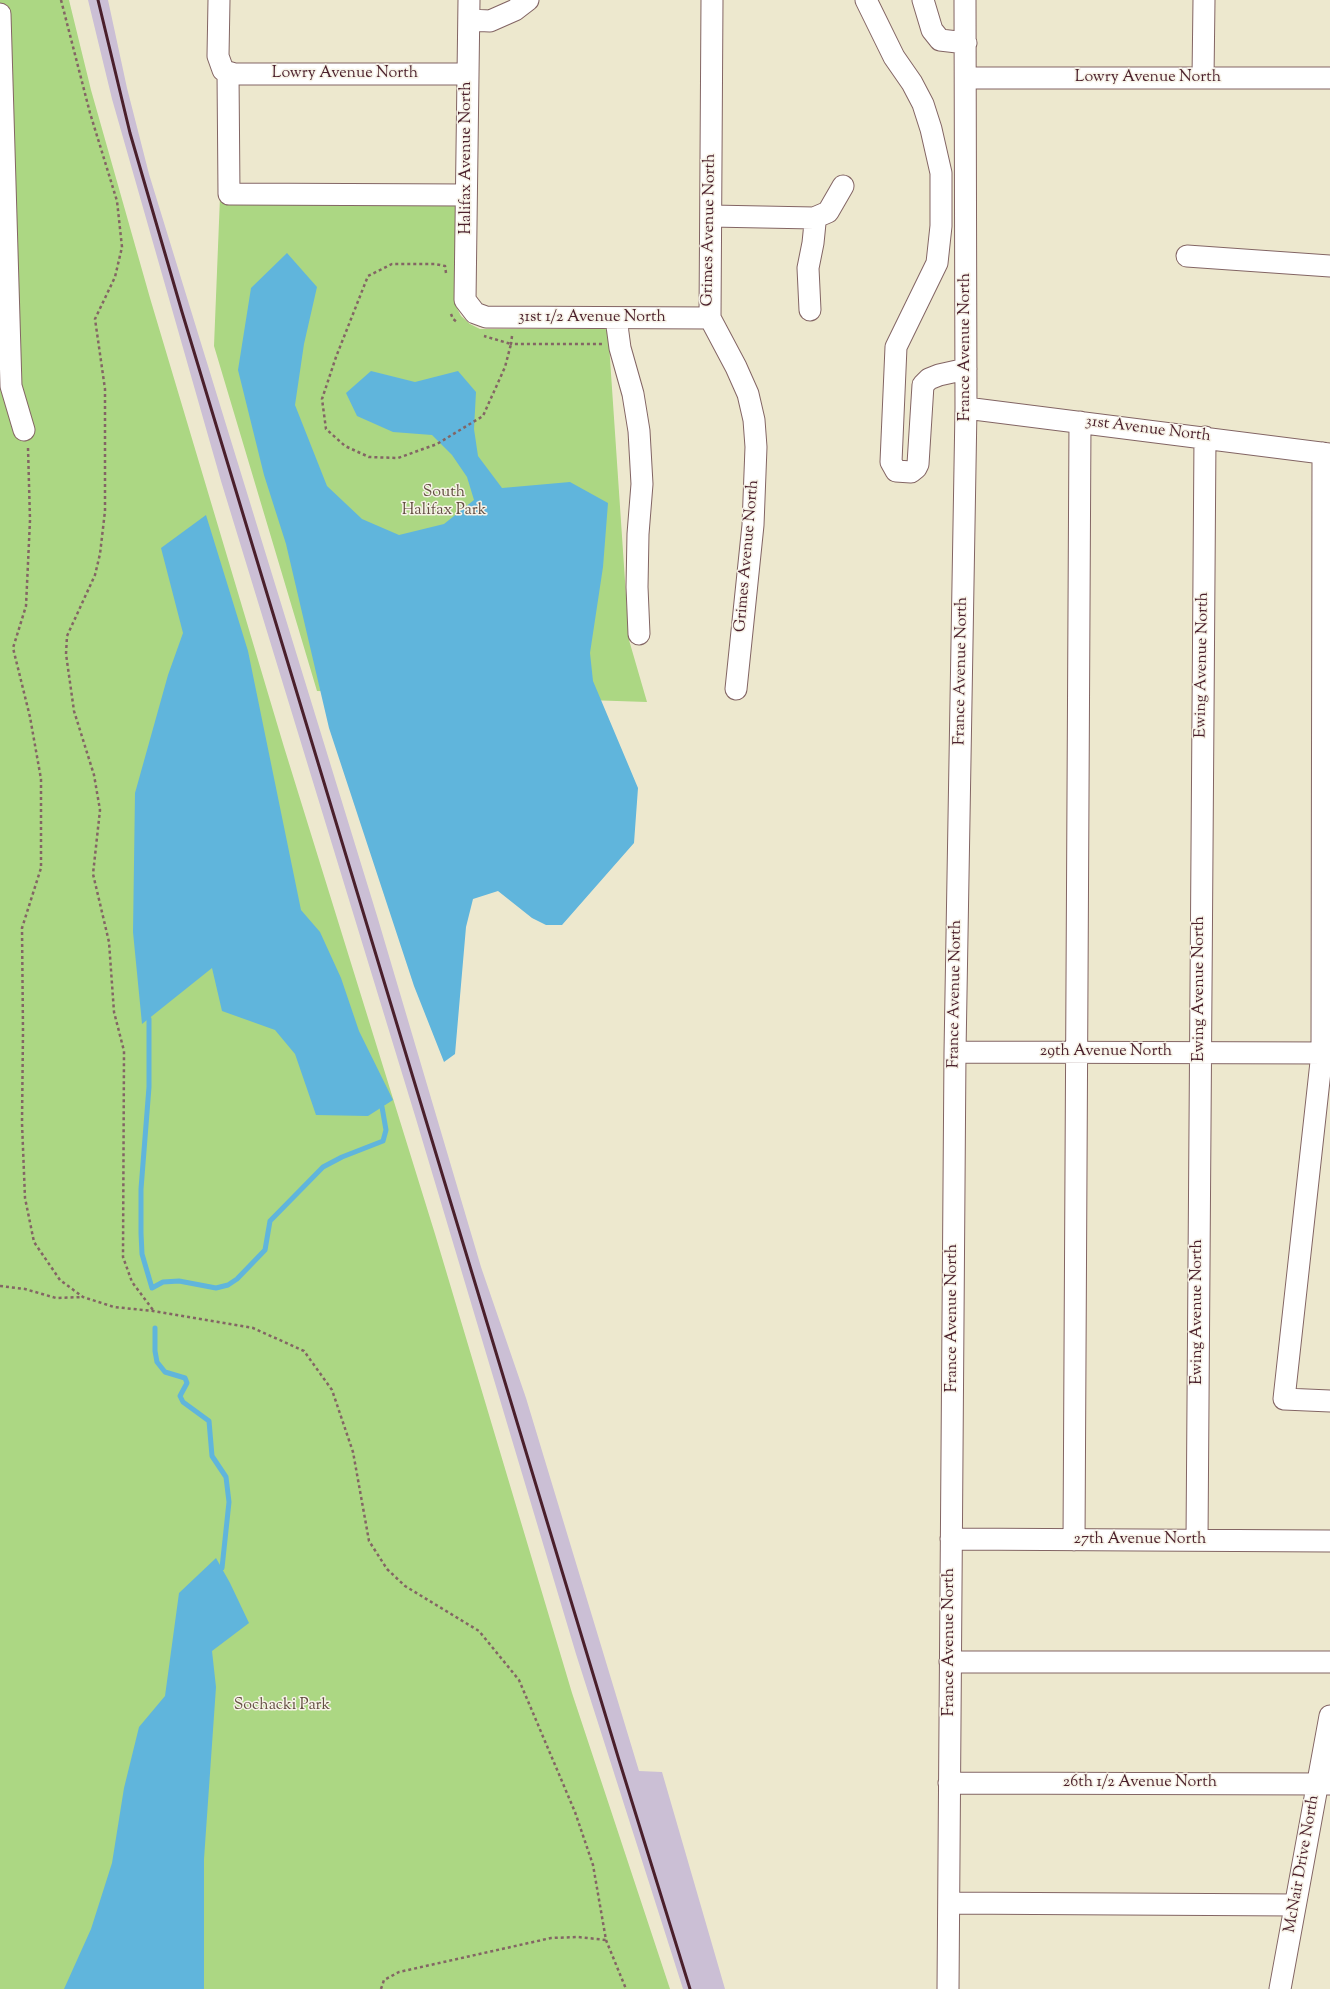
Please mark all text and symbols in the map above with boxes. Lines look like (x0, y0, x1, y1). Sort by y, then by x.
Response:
street label: Lowry Avenue North (272, 64, 418, 84)
street label: Lowry Avenue North (1075, 68, 1221, 88)
street label: Halifax Avenue North (457, 81, 477, 235)
street label: Grimes Avenue North (699, 153, 721, 307)
street label: France Avenue North (956, 273, 976, 421)
street label: 31st 1/2 Avenue North (518, 308, 666, 328)
street label: 31st Avenue North (1084, 413, 1212, 447)
street label: Grimes Avenue North (732, 479, 764, 633)
park label: South Halifax Park (402, 483, 486, 521)
street label: Ewing Avenue North (1192, 592, 1214, 738)
street label: France Avenue North (951, 597, 973, 745)
street label: Ewing Avenue North (1190, 916, 1210, 1062)
street label: France Avenue North (945, 920, 967, 1068)
street label: 29th Avenue North (1040, 1042, 1172, 1062)
street label: Ewing Avenue North (1188, 1239, 1208, 1385)
street label: France Avenue North (943, 1244, 963, 1392)
street label: 27th Avenue North (1074, 1530, 1206, 1550)
street label: France Avenue North (940, 1568, 960, 1716)
park label: Sochacki Park (234, 1696, 330, 1716)
street label: 26th 1/2 Avenue North (1063, 1773, 1217, 1793)
street label: McNair Drive North (1281, 1794, 1325, 1934)

